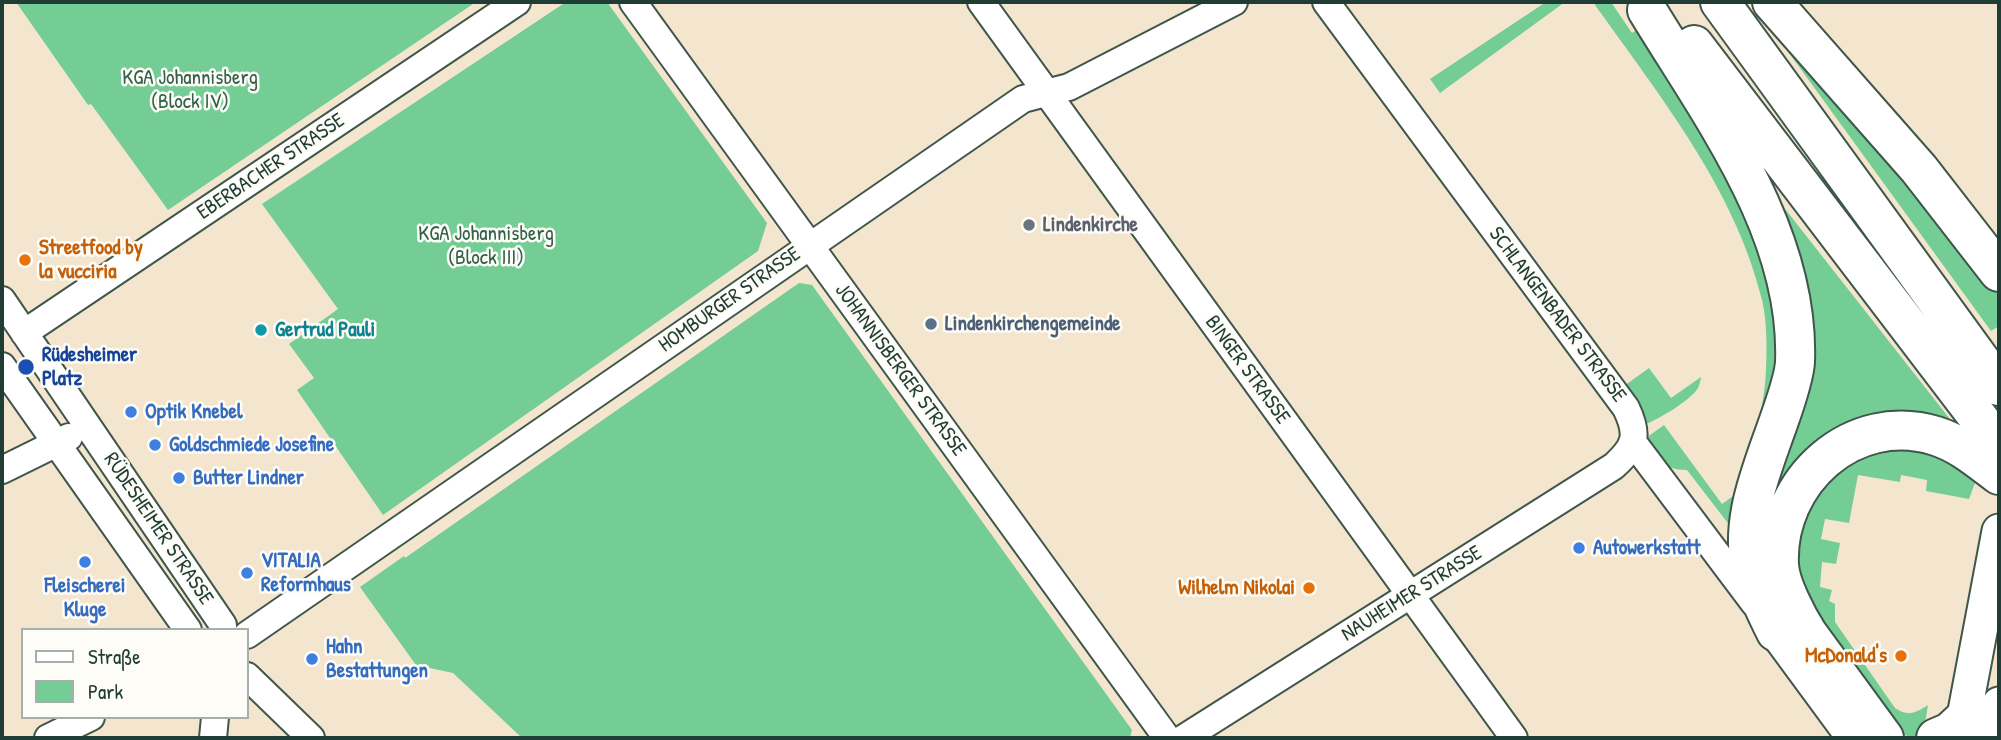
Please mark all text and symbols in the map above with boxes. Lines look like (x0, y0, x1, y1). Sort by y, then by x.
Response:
park label: KGA Johannisberg (Block IV) (122, 65, 258, 115)
street label: EBERBACHER STRASSE (192, 108, 350, 226)
place label: Lindenkirche (1043, 212, 1138, 238)
marker: Lindenkirche (1021, 217, 1037, 233)
park label: KGA Johannisberg (Block III) (418, 221, 554, 271)
street label: SCHLANGENBADER STRASSE (1483, 222, 1631, 408)
place label: Streetfood by la vucciria (39, 235, 143, 285)
street label: HOMBURGER STRASSE (654, 242, 806, 358)
marker: Streetfood by la vucciria (17, 252, 33, 268)
street label: JOHANNISBERGER STRASSE (829, 279, 971, 461)
place label: Lindenkirchengemeinde (945, 311, 1120, 337)
street label: BINGER STRASSE (1199, 311, 1295, 429)
marker: Lindenkirchengemeinde (923, 316, 939, 332)
place label: Gertrud Pauli (275, 317, 375, 343)
marker: Gertrud Pauli (253, 322, 269, 338)
place label: Rüdesheimer Platz (42, 342, 137, 392)
marker: Rüdesheimer Platz (16, 357, 36, 377)
place label: Optik Knebel (145, 399, 243, 425)
marker: Optik Knebel (123, 404, 139, 420)
place label: Goldschmiede Josefine (169, 432, 334, 458)
marker: Goldschmiede Josefine (147, 437, 163, 453)
street label: RÜDESHEIMER STRASSE (98, 448, 218, 610)
place label: Butter Lindner (193, 465, 304, 491)
marker: Butter Lindner (171, 470, 187, 486)
place label: Autowerkstatt (1593, 535, 1700, 561)
marker: Autowerkstatt (1571, 540, 1587, 556)
street label: NAUHEIMER STRASSE (1337, 541, 1487, 647)
place label: VITALIA Reformhaus (261, 548, 351, 598)
marker: Fleischerei Kluge (77, 554, 93, 570)
marker: VITALIA Reformhaus (239, 565, 255, 581)
place label: Fleischerei Kluge (44, 573, 126, 623)
place label: Wilhelm Nikolai (1178, 575, 1295, 601)
marker: Wilhelm Nikolai (1301, 580, 1317, 596)
legend (21, 628, 248, 719)
place label: Hahn Bestattungen (326, 634, 428, 684)
text: Straße (88, 642, 141, 671)
place label: McDonald's (1805, 643, 1887, 669)
marker: McDonald's (1893, 648, 1909, 664)
marker: Hahn Bestattungen (304, 651, 320, 667)
text: Park (88, 677, 123, 706)

